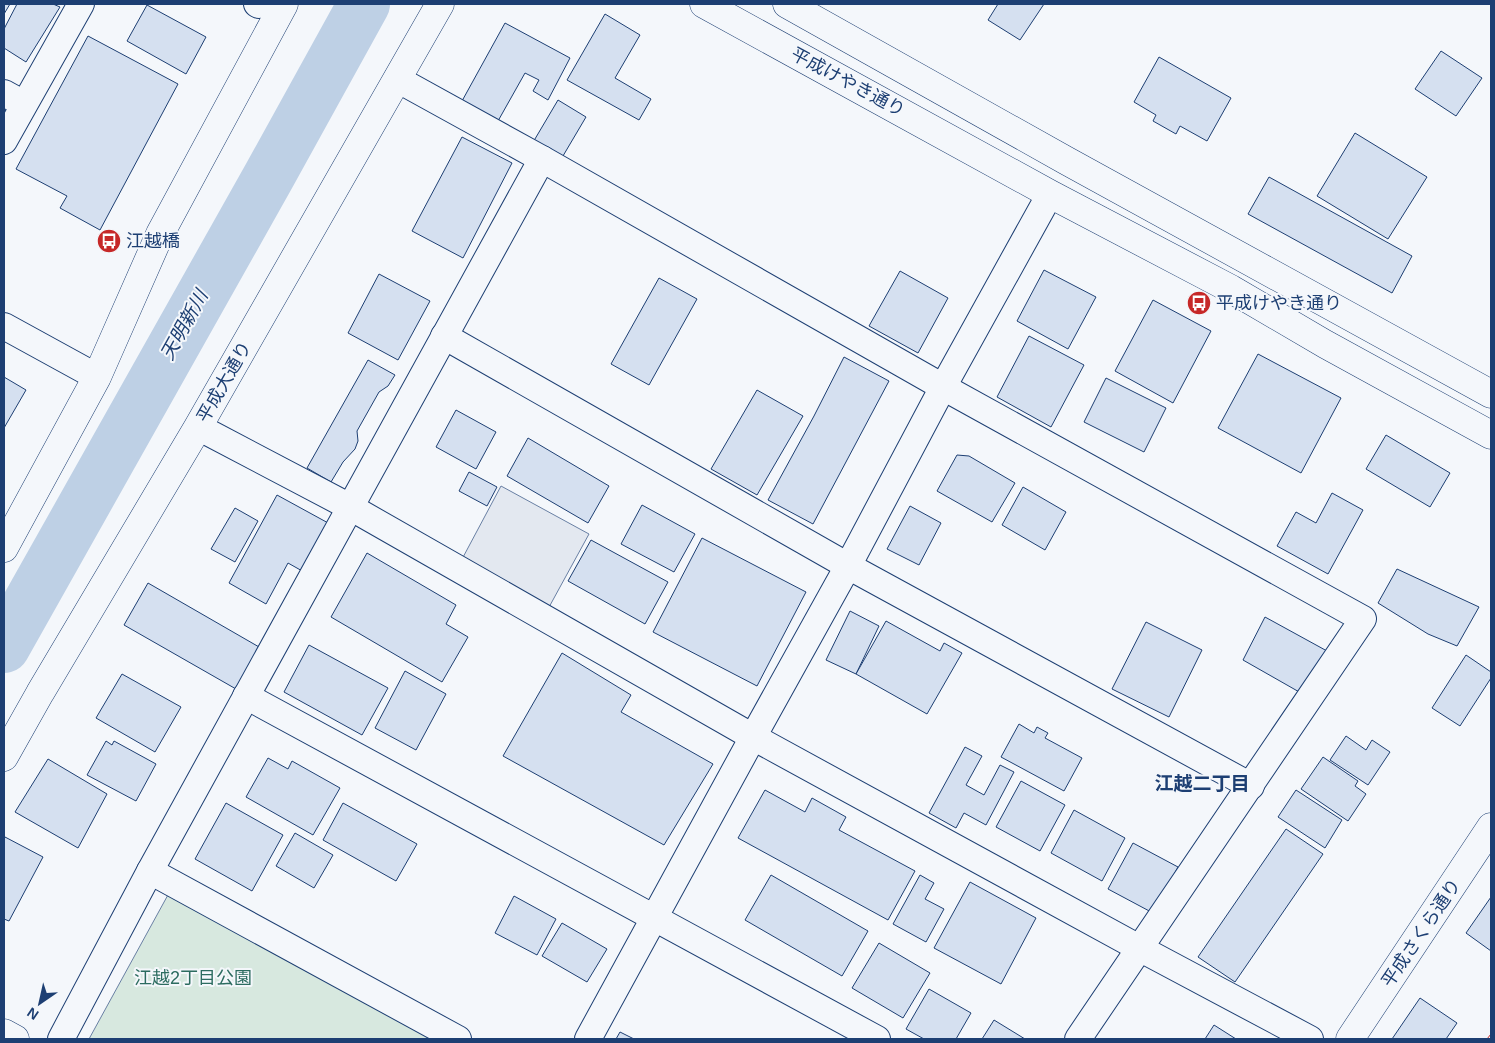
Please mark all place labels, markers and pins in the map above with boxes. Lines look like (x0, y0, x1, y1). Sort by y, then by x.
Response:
bus stop icon: 江越橋 (96, 228, 122, 254)
place label: 江越橋 (126, 231, 180, 251)
bus stop icon: 平成けやき通り (1186, 290, 1212, 316)
place label: 平成けやき通り (1216, 293, 1342, 313)

